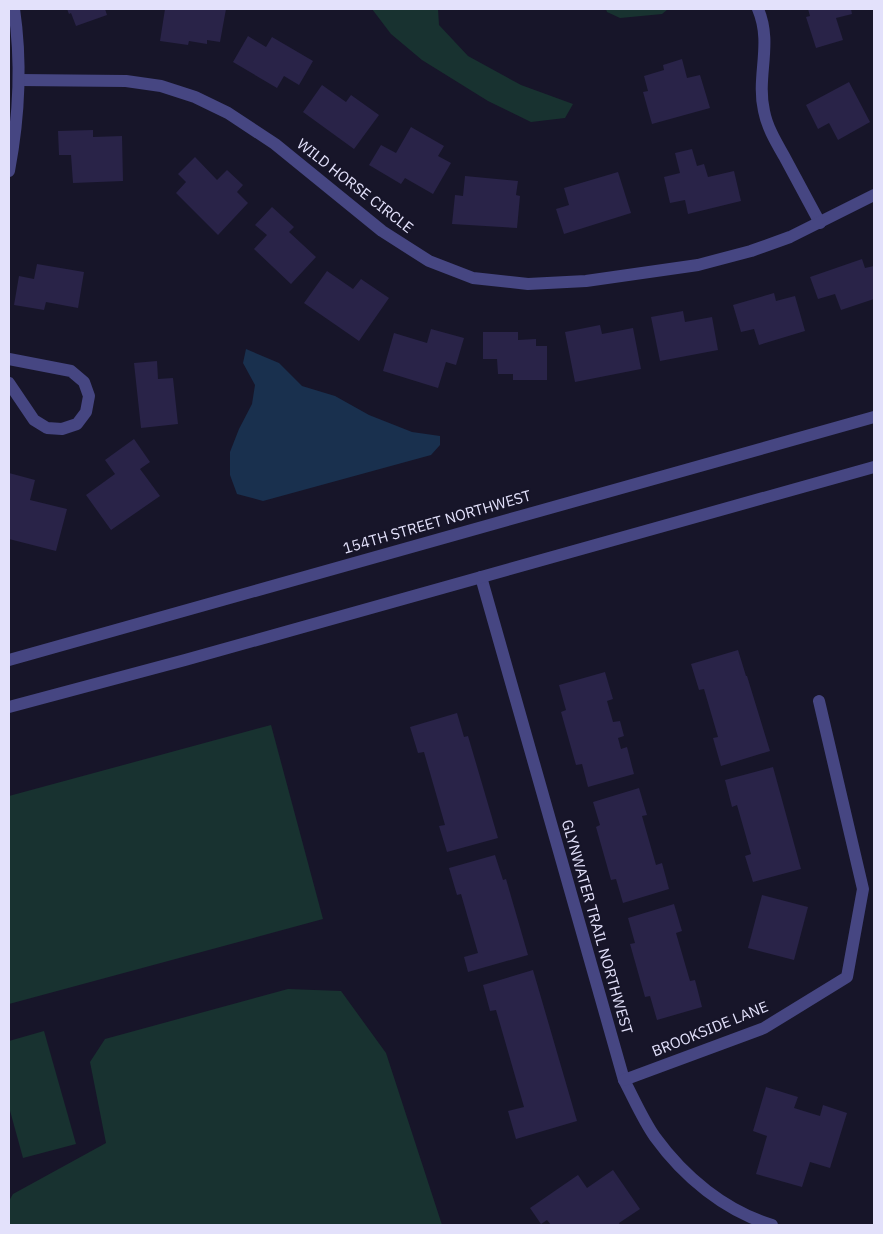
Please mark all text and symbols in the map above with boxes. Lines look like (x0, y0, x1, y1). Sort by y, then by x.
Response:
street label: WILD HORSE CIRCLE (293, 134, 417, 237)
street label: 154TH STREET NORTHWEST (341, 485, 534, 558)
street label: GLYNWATER TRAIL NORTHWEST (558, 817, 637, 1037)
street label: BROOKSIDE LANE (649, 997, 771, 1061)

